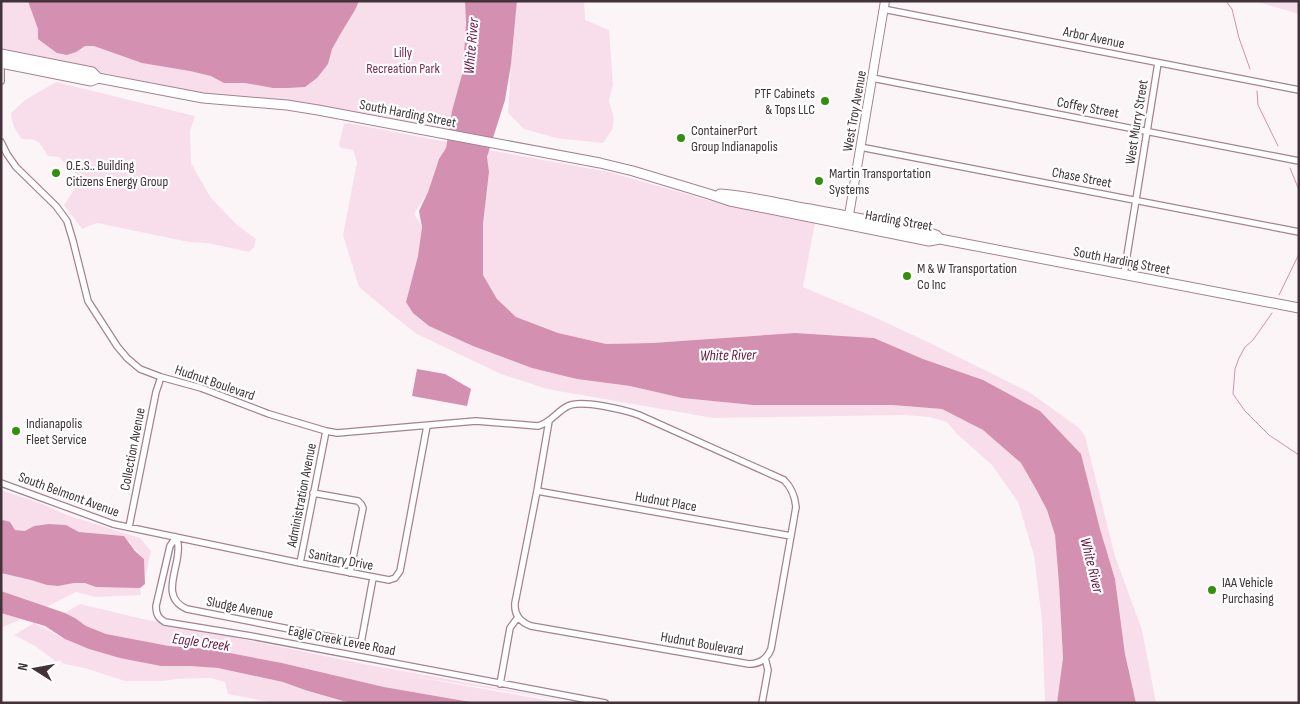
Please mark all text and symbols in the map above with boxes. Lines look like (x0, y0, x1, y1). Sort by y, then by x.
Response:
water label: White River (460, 16, 483, 75)
street label: Arbor Avenue (1061, 22, 1126, 52)
park label: Lilly Recreation Park (366, 44, 440, 77)
street label: West Troy Avenue (839, 69, 870, 153)
street label: West Murry Street (1121, 79, 1152, 166)
place label: PTF Cabinets & Tops LLC (755, 85, 815, 118)
street label: Coffey Street (1055, 93, 1120, 122)
marker: PTF Cabinets & Tops LLC (819, 95, 831, 107)
street label: South Harding Street (358, 96, 458, 131)
place label: ContainerPort Group Indianapolis (691, 122, 778, 155)
marker: ContainerPort Group Indianapolis (675, 132, 687, 144)
place label: O.E.S.. Building Citizens Energy Group (66, 157, 168, 190)
street label: Chase Street (1051, 163, 1113, 192)
place label: Martin Transportation Systems (829, 165, 931, 198)
marker: O.E.S.. Building Citizens Energy Group (50, 167, 62, 179)
marker: Martin Transportation Systems (813, 175, 825, 187)
street label: Harding Street (864, 206, 934, 235)
street label: South Harding Street (1072, 243, 1172, 278)
place label: M & W Transportation Co Inc (917, 260, 1017, 293)
marker: M & W Transportation Co Inc (901, 270, 913, 282)
water label: White River (700, 345, 757, 365)
street label: Hudnut Boulevard (173, 361, 257, 404)
street label: Collection Avenue (116, 406, 149, 492)
place label: Indianapolis Fleet Service (26, 415, 87, 448)
marker: Indianapolis Fleet Service (10, 425, 22, 437)
street label: Administration Avenue (283, 442, 320, 549)
street label: South Belmont Avenue (16, 468, 122, 521)
street label: Hudnut Place (634, 488, 698, 515)
water label: White River (1075, 536, 1108, 595)
street label: Sanitary Drive (307, 545, 375, 574)
place label: IAA Vehicle Purchasing (1222, 574, 1274, 607)
marker: IAA Vehicle Purchasing (1206, 584, 1218, 596)
street label: Sludge Avenue (205, 593, 275, 622)
street label: Eagle Creek Levee Road (287, 622, 397, 659)
street label: Hudnut Boulevard (659, 628, 745, 659)
water label: Eagle Creek (171, 629, 231, 656)
north arrow (10, 644, 60, 694)
text: N (14, 661, 32, 672)

